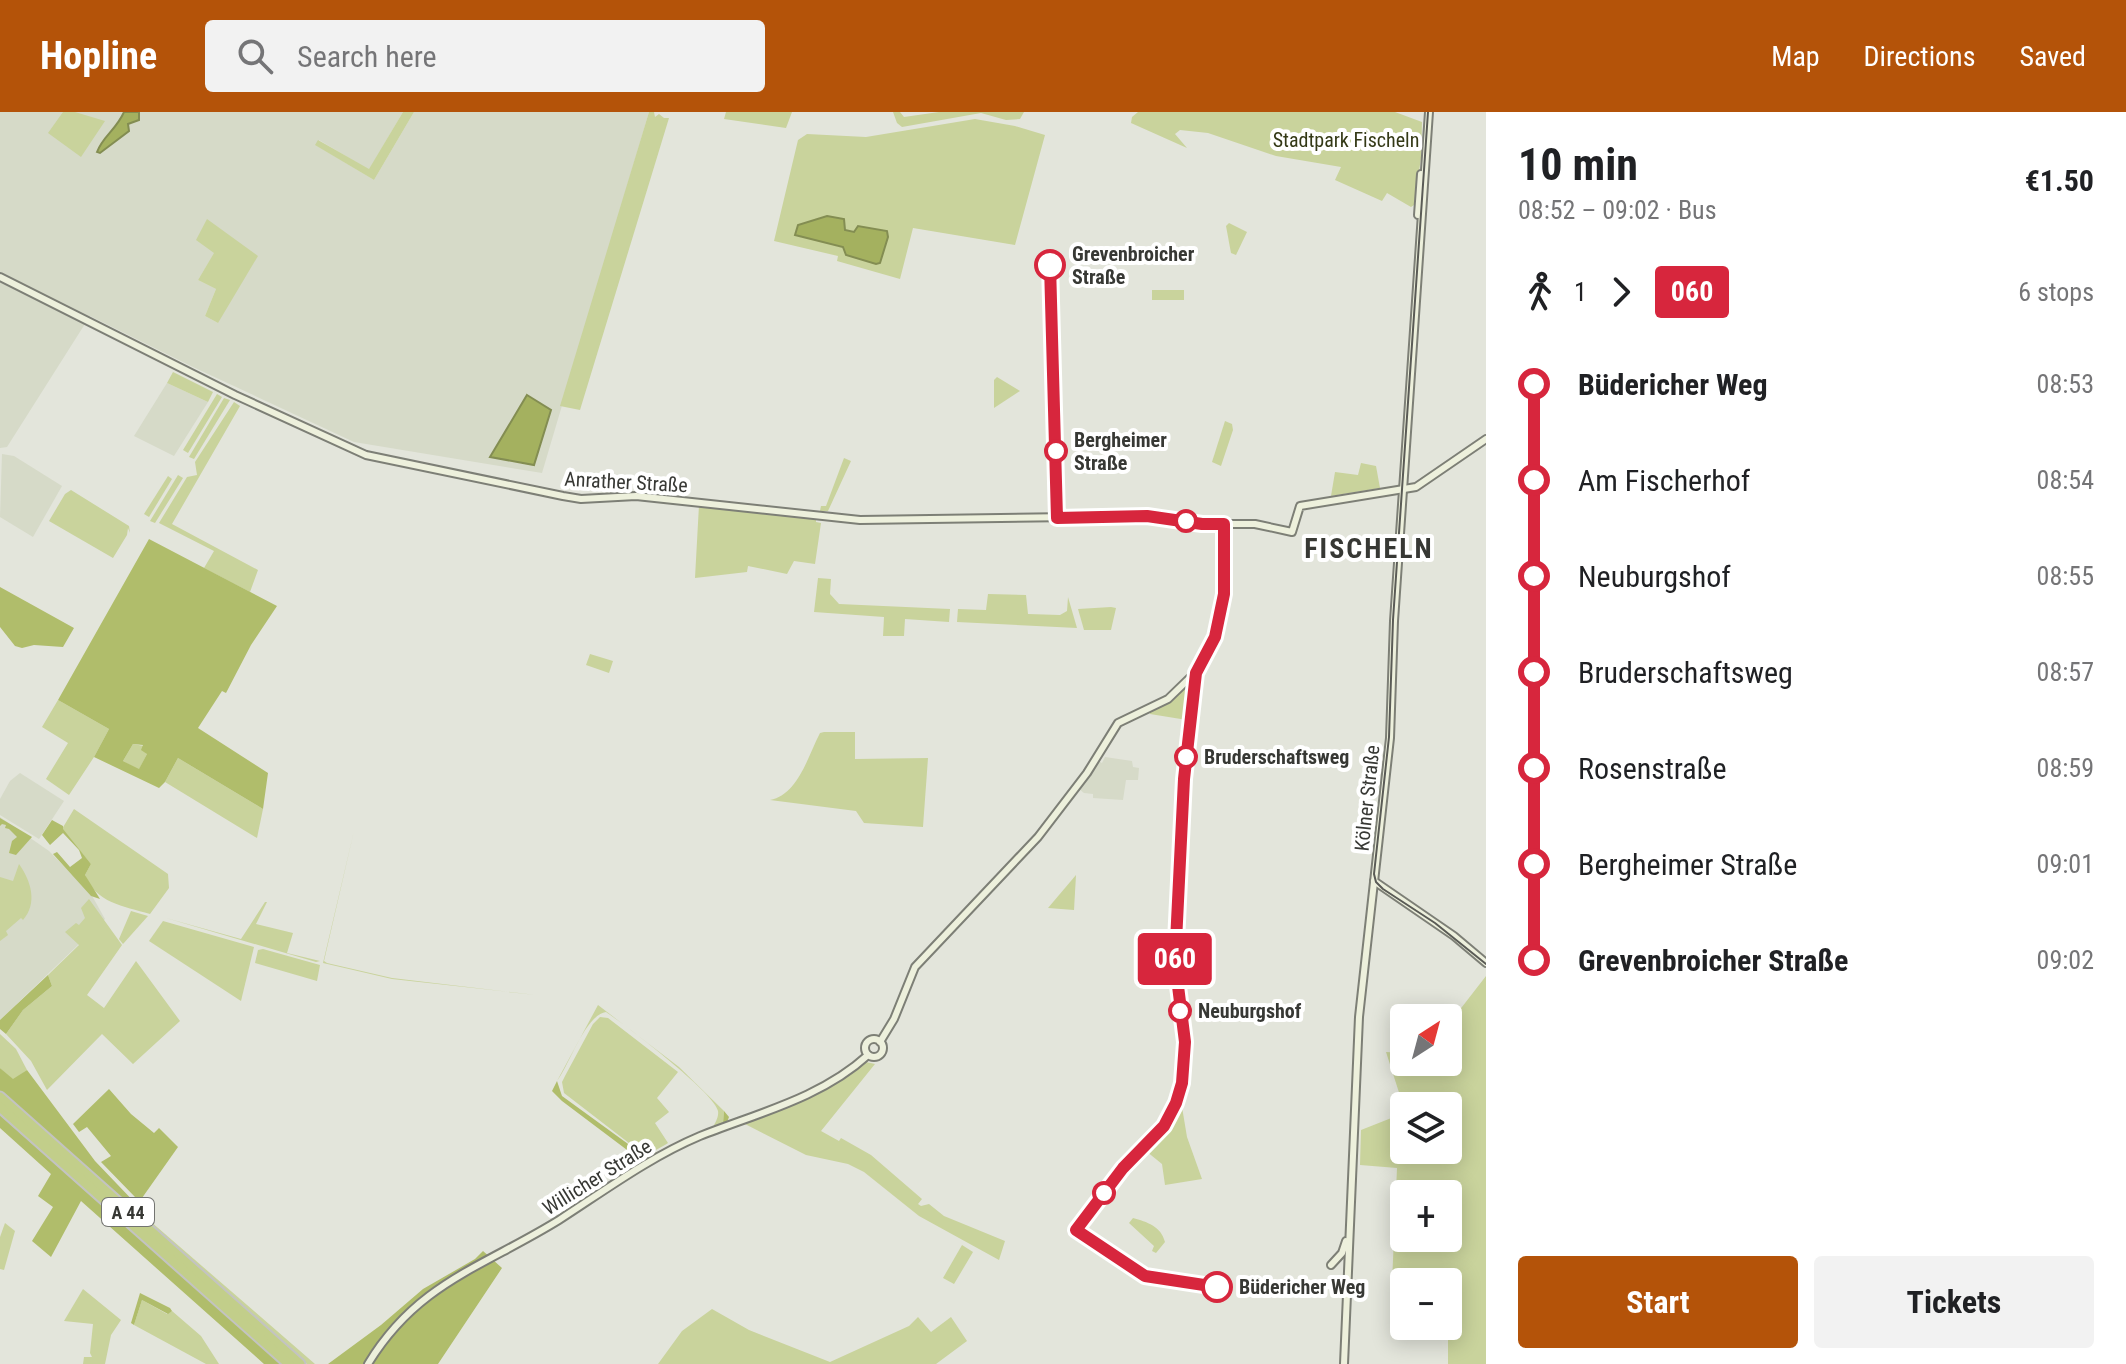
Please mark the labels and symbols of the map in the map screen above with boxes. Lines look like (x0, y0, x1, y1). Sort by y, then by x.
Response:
park label: Stadtpark Fischeln (1273, 128, 1419, 152)
place label: Grevenbroicher Straße (1072, 242, 1195, 289)
marker: Grevenbroicher Straße (1035, 250, 1065, 280)
place label: Bergheimer Straße (1074, 428, 1167, 475)
marker: Bergheimer Straße (1045, 440, 1067, 462)
street label: Anrather Straße (564, 467, 688, 497)
unlabelled marker (1175, 510, 1197, 532)
district label: FISCHELN (1304, 532, 1434, 565)
street label: Kölner Straße (1350, 744, 1384, 852)
place label: Bruderschaftsweg (1204, 745, 1349, 769)
marker: Bruderschaftsweg (1175, 746, 1197, 768)
line badge: 060 (1129, 933, 1221, 985)
place label: Neuburgshof (1198, 999, 1302, 1023)
marker: Neuburgshof (1169, 1000, 1191, 1022)
north arrow (1390, 1004, 1462, 1076)
street label: Willicher Straße (538, 1134, 656, 1220)
unlabelled marker (1093, 1182, 1115, 1204)
road number: A 44 (102, 1198, 154, 1226)
marker: Büdericher Weg (1202, 1272, 1232, 1302)
place label: Büdericher Weg (1239, 1275, 1365, 1299)

